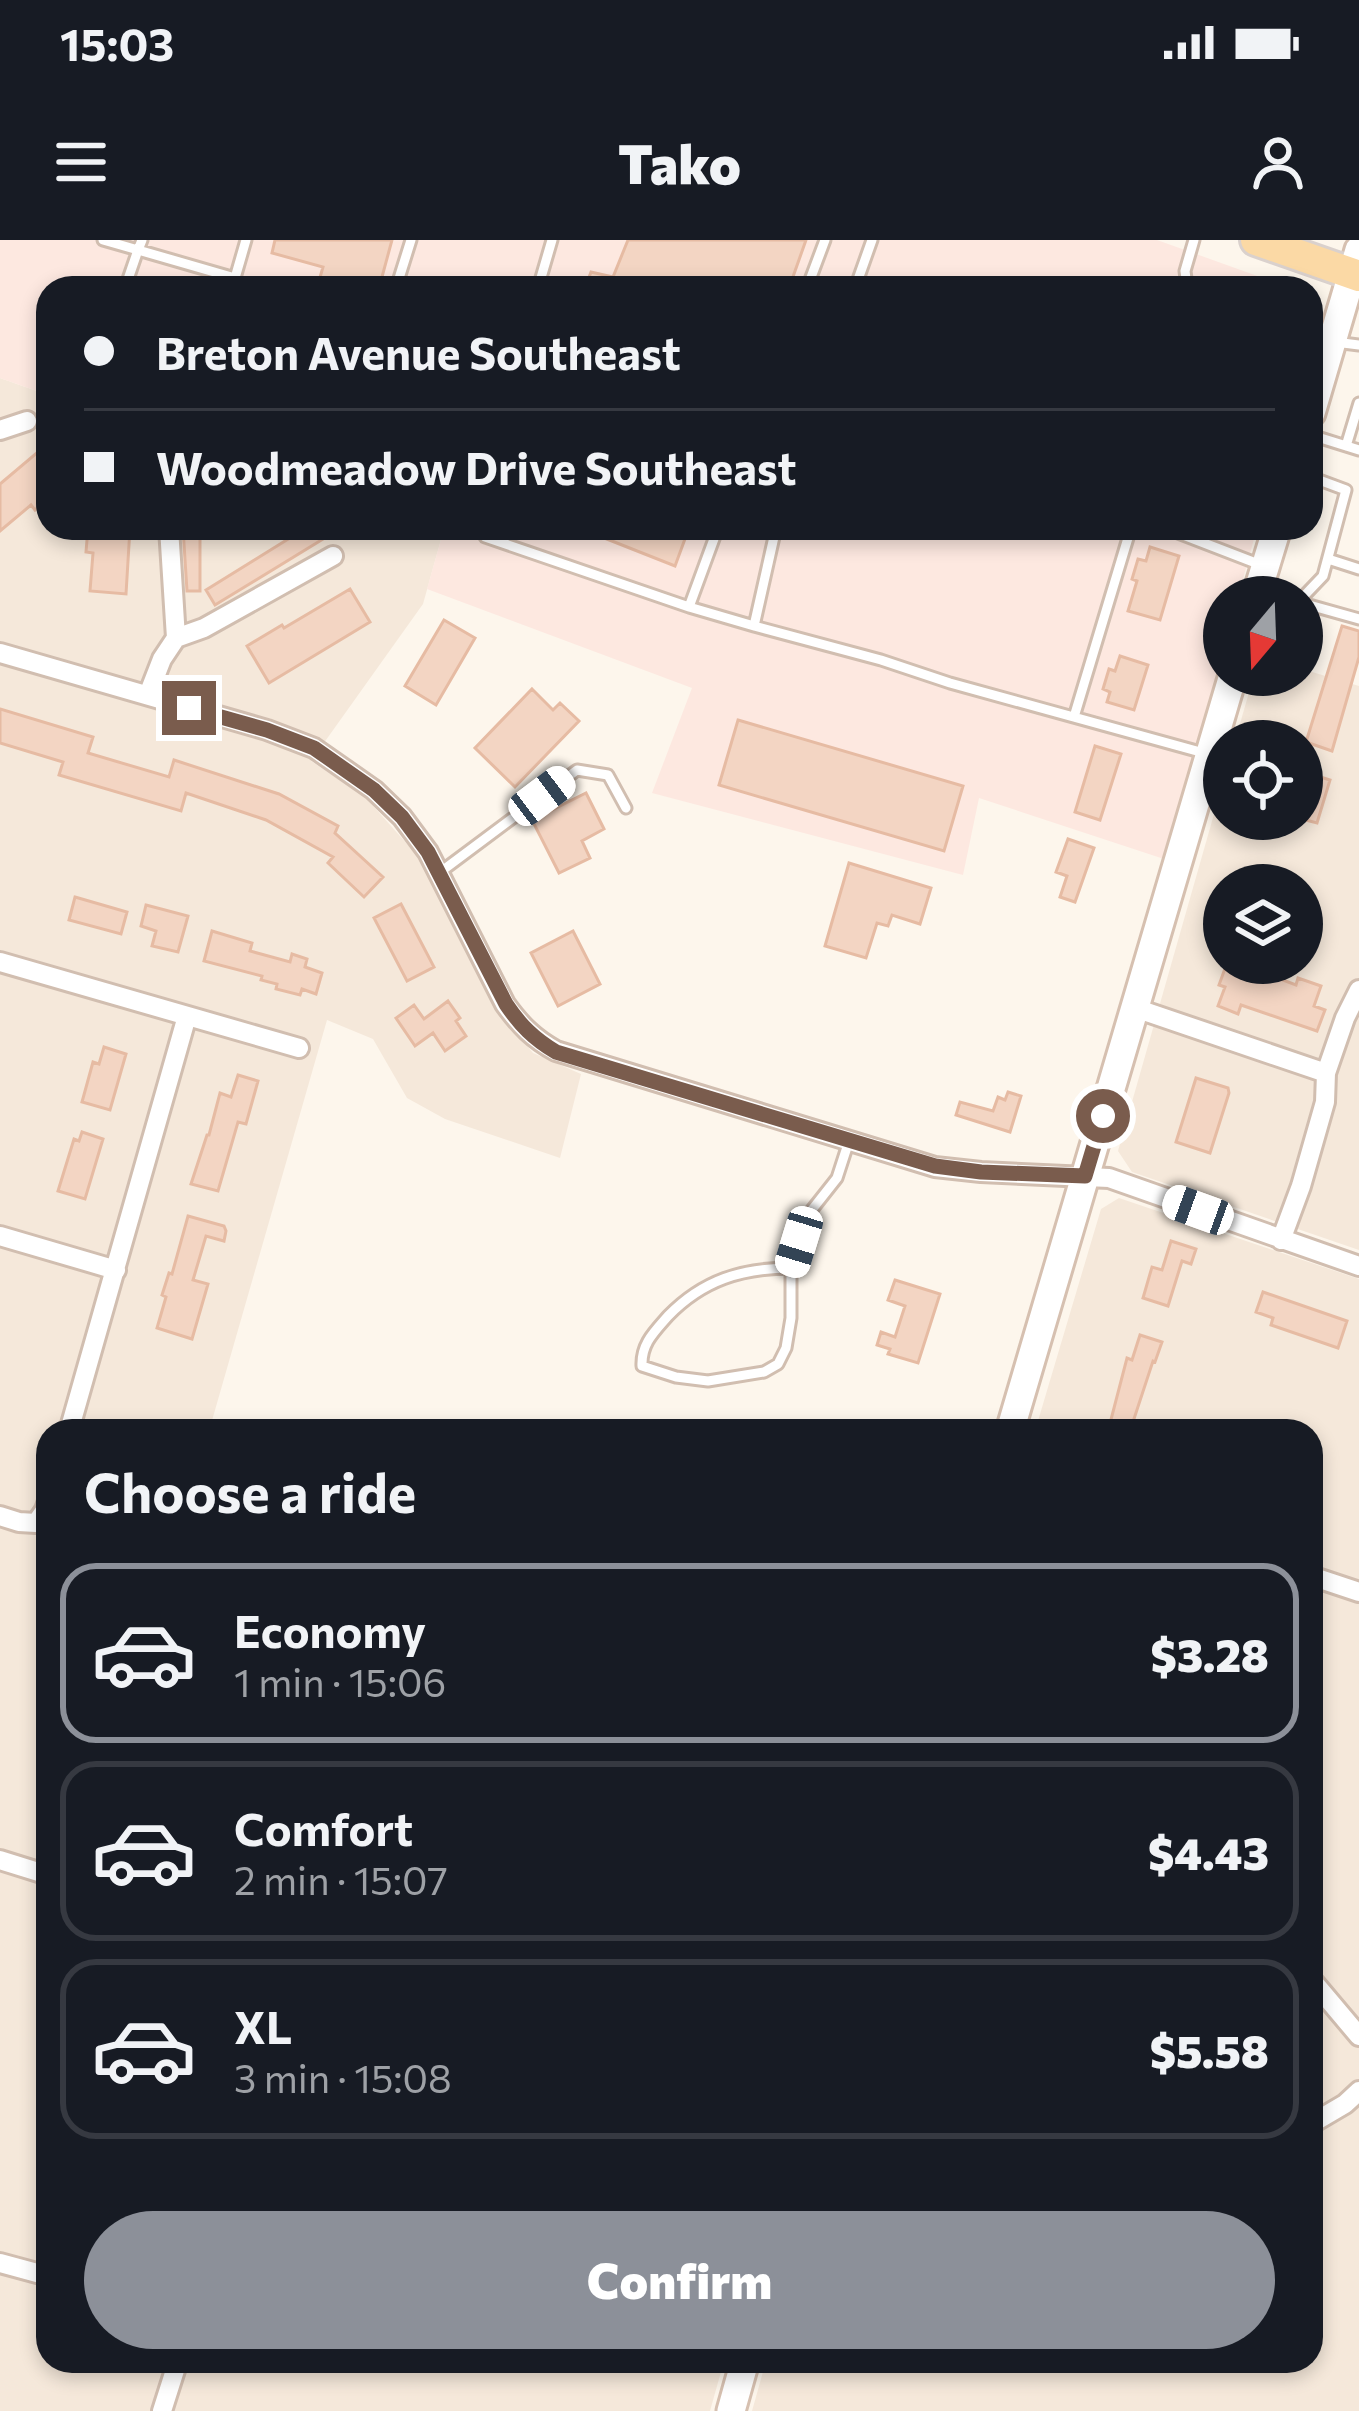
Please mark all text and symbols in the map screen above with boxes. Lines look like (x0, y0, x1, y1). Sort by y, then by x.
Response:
text: 15:03 (60, 15, 174, 70)
icon: menu (48, 129, 114, 195)
text: Tako (618, 129, 741, 195)
icon: person (1245, 129, 1311, 195)
text: Breton Avenue Southeast (156, 324, 681, 379)
text: Woodmeadow Drive Southeast (156, 439, 797, 494)
north arrow (1203, 576, 1323, 696)
map controls (1203, 576, 1323, 984)
route end (162, 681, 216, 735)
button: locate (1203, 720, 1323, 840)
car (502, 760, 582, 832)
button: layers (1203, 864, 1323, 984)
route start (1076, 1089, 1130, 1143)
car (1158, 1181, 1238, 1239)
car (771, 1202, 827, 1282)
text: Choose a ride (84, 1458, 416, 1524)
icon: car (90, 1599, 198, 1707)
text: Economy (234, 1602, 426, 1657)
text: $3.28 (1150, 1626, 1269, 1681)
text: 1 min · 15:06 (234, 1657, 446, 1705)
icon: car (90, 1797, 198, 1905)
text: Comfort (234, 1800, 413, 1855)
text: $4.43 (1148, 1824, 1269, 1879)
text: 2 min · 15:07 (234, 1855, 448, 1903)
icon: car (90, 1995, 198, 2103)
text: XL (234, 1998, 292, 2053)
text: $5.58 (1150, 2022, 1269, 2077)
text: 3 min · 15:08 (234, 2053, 452, 2101)
button: Confirm (84, 2211, 1275, 2349)

